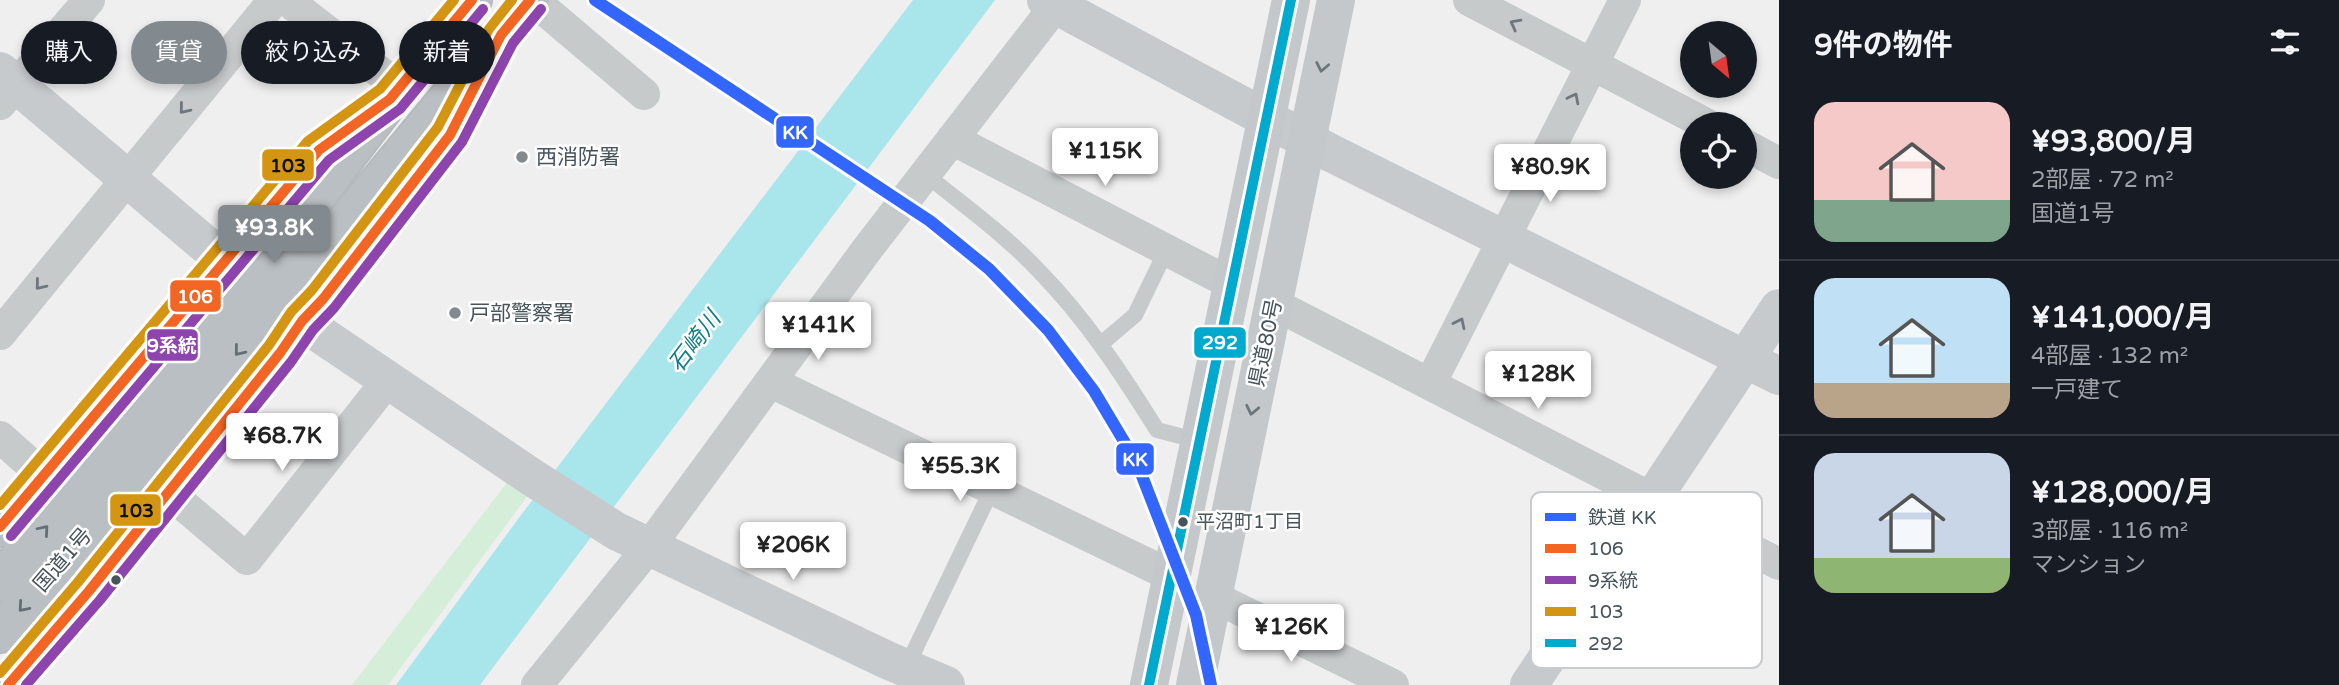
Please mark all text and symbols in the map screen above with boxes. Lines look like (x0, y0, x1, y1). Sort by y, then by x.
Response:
one-way arrow (1510, 19, 1522, 32)
chip: 購入 (21, 21, 117, 84)
chip: 賃貸 (131, 21, 227, 84)
chip: 絞り込み (241, 21, 385, 84)
chip: 新着 (399, 21, 495, 84)
north arrow (1680, 21, 1757, 98)
map controls (1680, 21, 1757, 189)
icon: filters (2266, 23, 2304, 61)
text: 9件の物件 (1814, 27, 1953, 64)
one-way arrow (1316, 61, 1331, 73)
one-way arrow (1566, 93, 1580, 106)
one-way arrow (180, 101, 192, 114)
button: locate (1680, 112, 1757, 189)
line badge: KK (775, 115, 815, 149)
text: KK (782, 122, 808, 144)
text: ¥93,800/月 (2031, 123, 2196, 160)
pin: ¥115K (1056, 128, 1154, 188)
icon: home (1870, 130, 1954, 214)
text: ¥115K (1068, 137, 1142, 165)
pin: ¥80.9K (1493, 144, 1607, 204)
place label: 西消防署 (536, 145, 620, 170)
line badge: 103 (261, 148, 315, 182)
marker: 西消防署 (514, 149, 530, 165)
text: ¥80.9K (1510, 153, 1590, 181)
text: 103 (270, 155, 306, 177)
text: 2部屋 · 72 m² (2031, 166, 2174, 194)
text: 国道1号 (2031, 200, 2114, 228)
pin: ¥93.8K (217, 205, 331, 265)
text: ¥93.8K (234, 214, 314, 242)
one-way arrow (35, 278, 48, 290)
line badge: 106 (169, 279, 222, 313)
text: 106 (177, 286, 213, 308)
street label: 県道80号 (1244, 297, 1288, 389)
text: ¥141,000/月 (2031, 299, 2215, 336)
place label: 戸部警察署 (469, 301, 574, 326)
pin: ¥141K (769, 302, 867, 362)
water label: 石崎川 (663, 304, 729, 378)
marker: 戸部警察署 (447, 305, 463, 321)
icon: home (1870, 306, 1954, 390)
text: ¥141K (781, 311, 855, 339)
one-way arrow (1452, 318, 1466, 330)
line badge: 292 (1193, 326, 1247, 359)
line badge: 9系統 (146, 328, 199, 362)
text: 292 (1202, 332, 1238, 354)
text: 9系統 (147, 335, 197, 357)
text: 4部屋 · 132 m² (2031, 342, 2188, 370)
one-way arrow (234, 344, 247, 356)
pin: ¥128K (1489, 352, 1587, 411)
text: ¥128K (1501, 360, 1575, 388)
text: 一戸建て (2031, 376, 2123, 404)
one-way arrow (1245, 404, 1260, 416)
pin: ¥68.7K (225, 414, 339, 473)
text: ¥68.7K (242, 422, 322, 450)
line badge: KK (1115, 442, 1155, 476)
pin: ¥55.3K (903, 444, 1017, 503)
text: KK (1122, 449, 1148, 471)
text: ¥55.3K (920, 452, 1000, 480)
text: ¥128,000/月 (2031, 474, 2215, 511)
icon: home (1870, 481, 1954, 565)
legend (1531, 492, 1762, 668)
line badge: 103 (109, 493, 162, 527)
text: 103 (118, 500, 154, 522)
text: 鉄道 KK (1588, 507, 1657, 529)
place label: 平沼町1丁目 (1196, 511, 1303, 533)
marker: 平沼町1丁目 (1176, 515, 1190, 529)
text: 3部屋 · 116 m² (2031, 517, 2188, 545)
pin: ¥206K (744, 522, 842, 582)
street label: 国道1号 (29, 523, 97, 597)
one-way arrow (36, 525, 48, 538)
text: ¥206K (756, 531, 830, 559)
text: 106 (1588, 538, 1624, 560)
text: マンション (2031, 551, 2146, 579)
text: 9系統 (1588, 570, 1638, 592)
unlabelled marker (109, 573, 123, 587)
one-way arrow (19, 599, 31, 612)
text: 103 (1588, 601, 1624, 623)
pin: ¥126K (1242, 604, 1340, 664)
text: ¥126K (1254, 613, 1328, 641)
text: 292 (1588, 633, 1624, 655)

